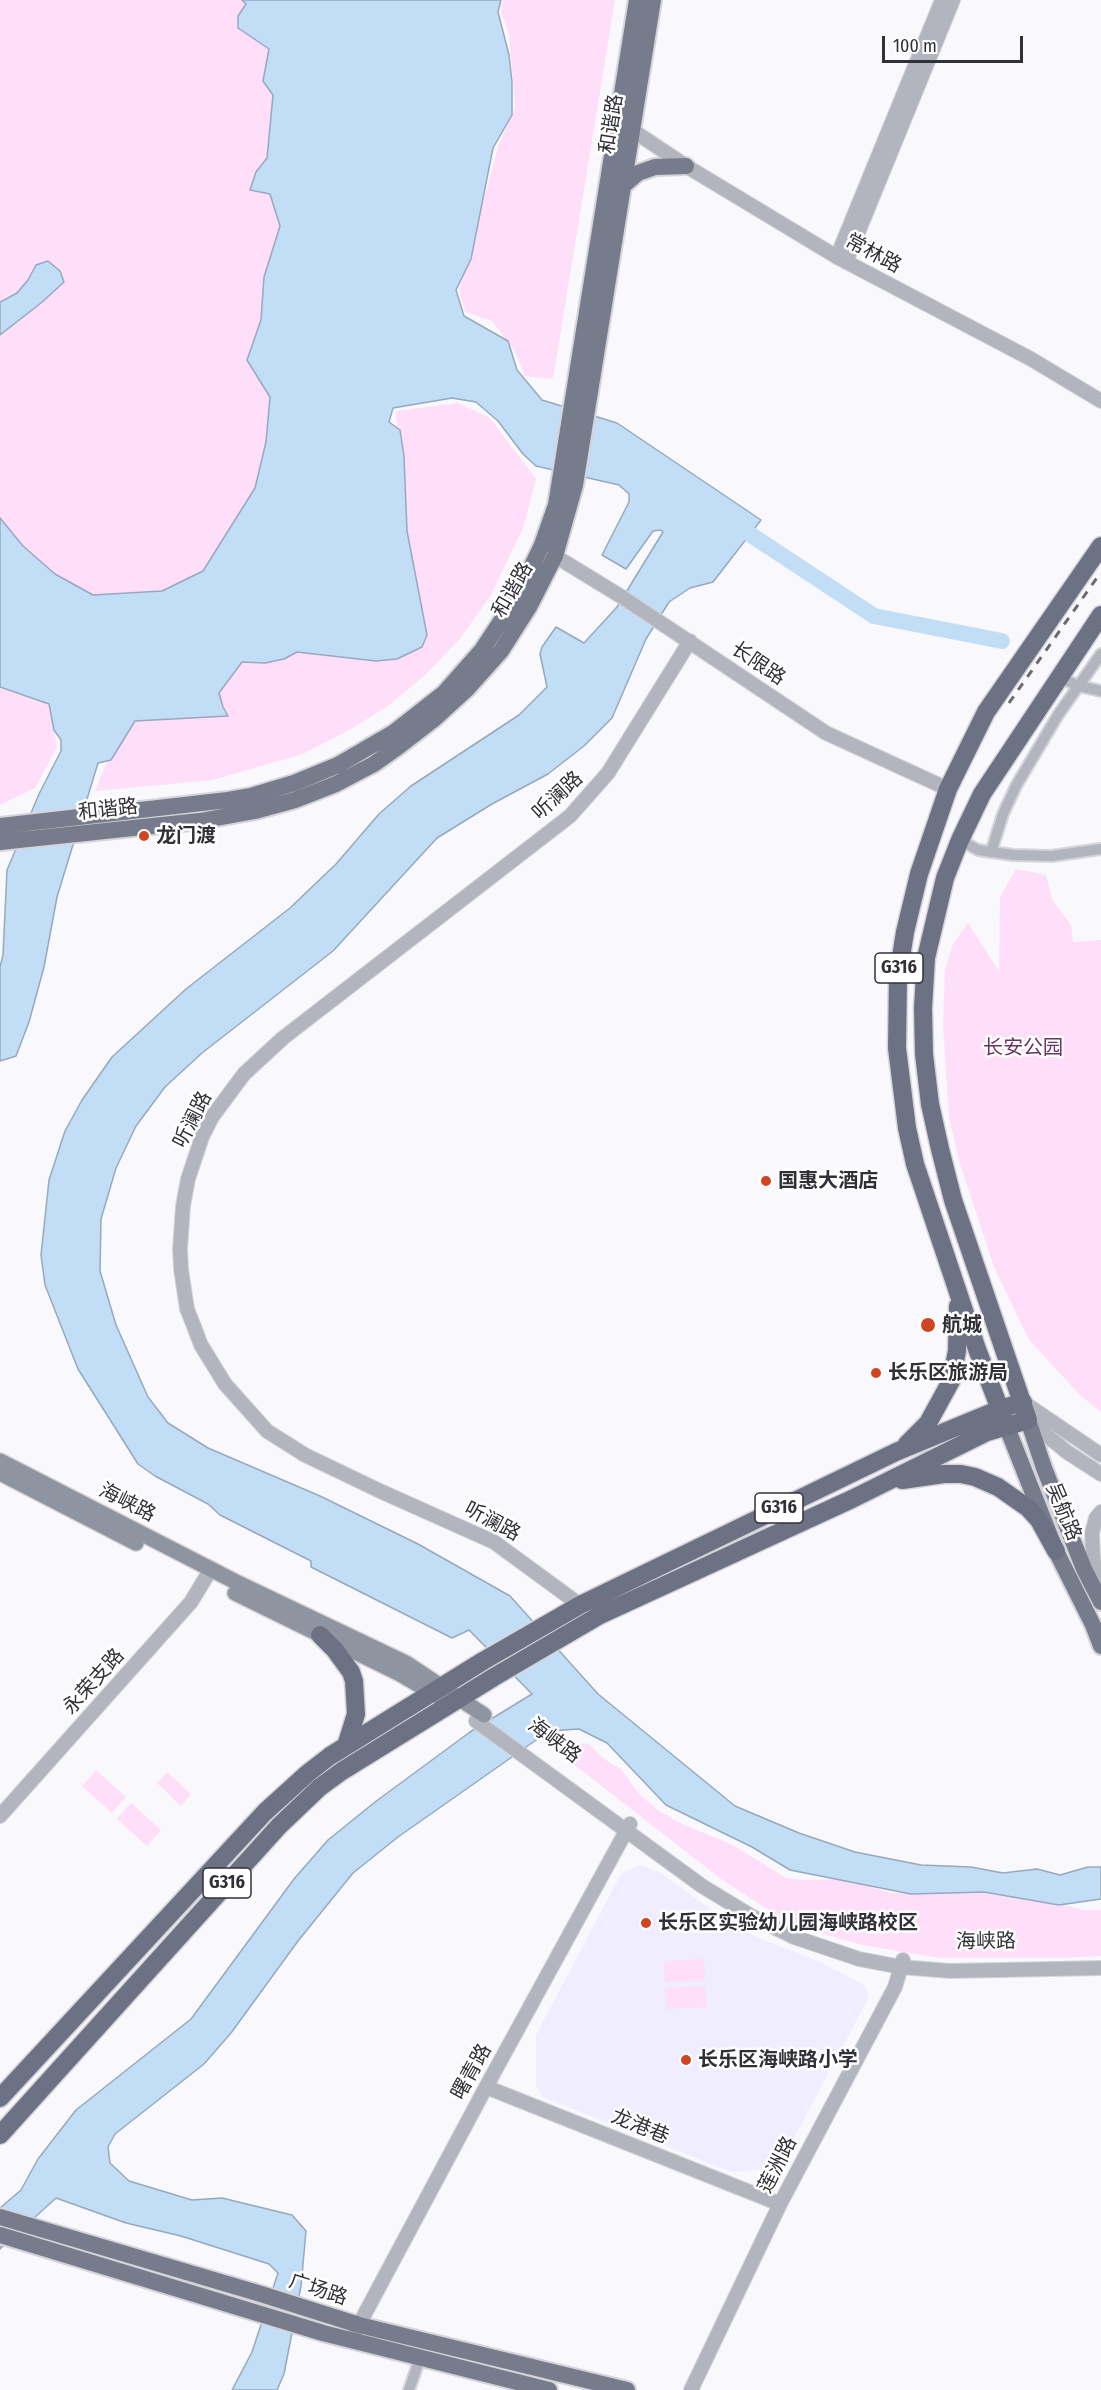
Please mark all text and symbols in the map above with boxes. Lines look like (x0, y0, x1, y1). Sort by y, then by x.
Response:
scale bar (885, 24, 1026, 62)
text: 100 m (893, 35, 937, 57)
street label: 和谐路 (595, 92, 629, 156)
street label: 常林路 (841, 229, 905, 279)
street label: 和谐路 (488, 558, 538, 622)
street label: 长限路 (726, 637, 790, 691)
street label: 听澜路 (528, 767, 588, 825)
street label: 和谐路 (77, 795, 139, 825)
place label: 龙门渡 (156, 824, 216, 848)
marker: 龙门渡 (137, 829, 151, 843)
road number: G316 (875, 953, 923, 983)
park label: 长安公园 (983, 1036, 1063, 1060)
street label: 听澜路 (169, 1088, 217, 1152)
place label: 国惠大酒店 (778, 1169, 878, 1193)
marker: 国惠大酒店 (759, 1174, 773, 1188)
place label: 航城 (942, 1313, 982, 1337)
marker: 航城 (919, 1316, 937, 1334)
place label: 长乐区旅游局 (888, 1361, 1008, 1385)
marker: 长乐区旅游局 (869, 1366, 883, 1380)
street label: 海峡路 (95, 1479, 159, 1527)
street label: 吴航路 (1040, 1480, 1086, 1544)
road number: G316 (755, 1493, 803, 1523)
street label: 听澜路 (460, 1497, 524, 1547)
street label: 永荣支路 (58, 1644, 130, 1720)
street label: 海峡路 (523, 1713, 585, 1769)
road number: G316 (203, 1868, 251, 1898)
place label: 长乐区实验幼儿园海峡路校区 (658, 1911, 918, 1935)
marker: 长乐区实验幼儿园海峡路校区 (639, 1916, 653, 1930)
street label: 海峡路 (956, 1929, 1016, 1955)
street label: 曙青路 (447, 2040, 497, 2104)
place label: 长乐区海峡路小学 (698, 2048, 858, 2072)
marker: 长乐区海峡路小学 (679, 2053, 693, 2067)
street label: 龙港巷 (608, 2105, 672, 2149)
street label: 莲洲路 (754, 2133, 802, 2197)
street label: 广场路 (286, 2269, 350, 2311)

